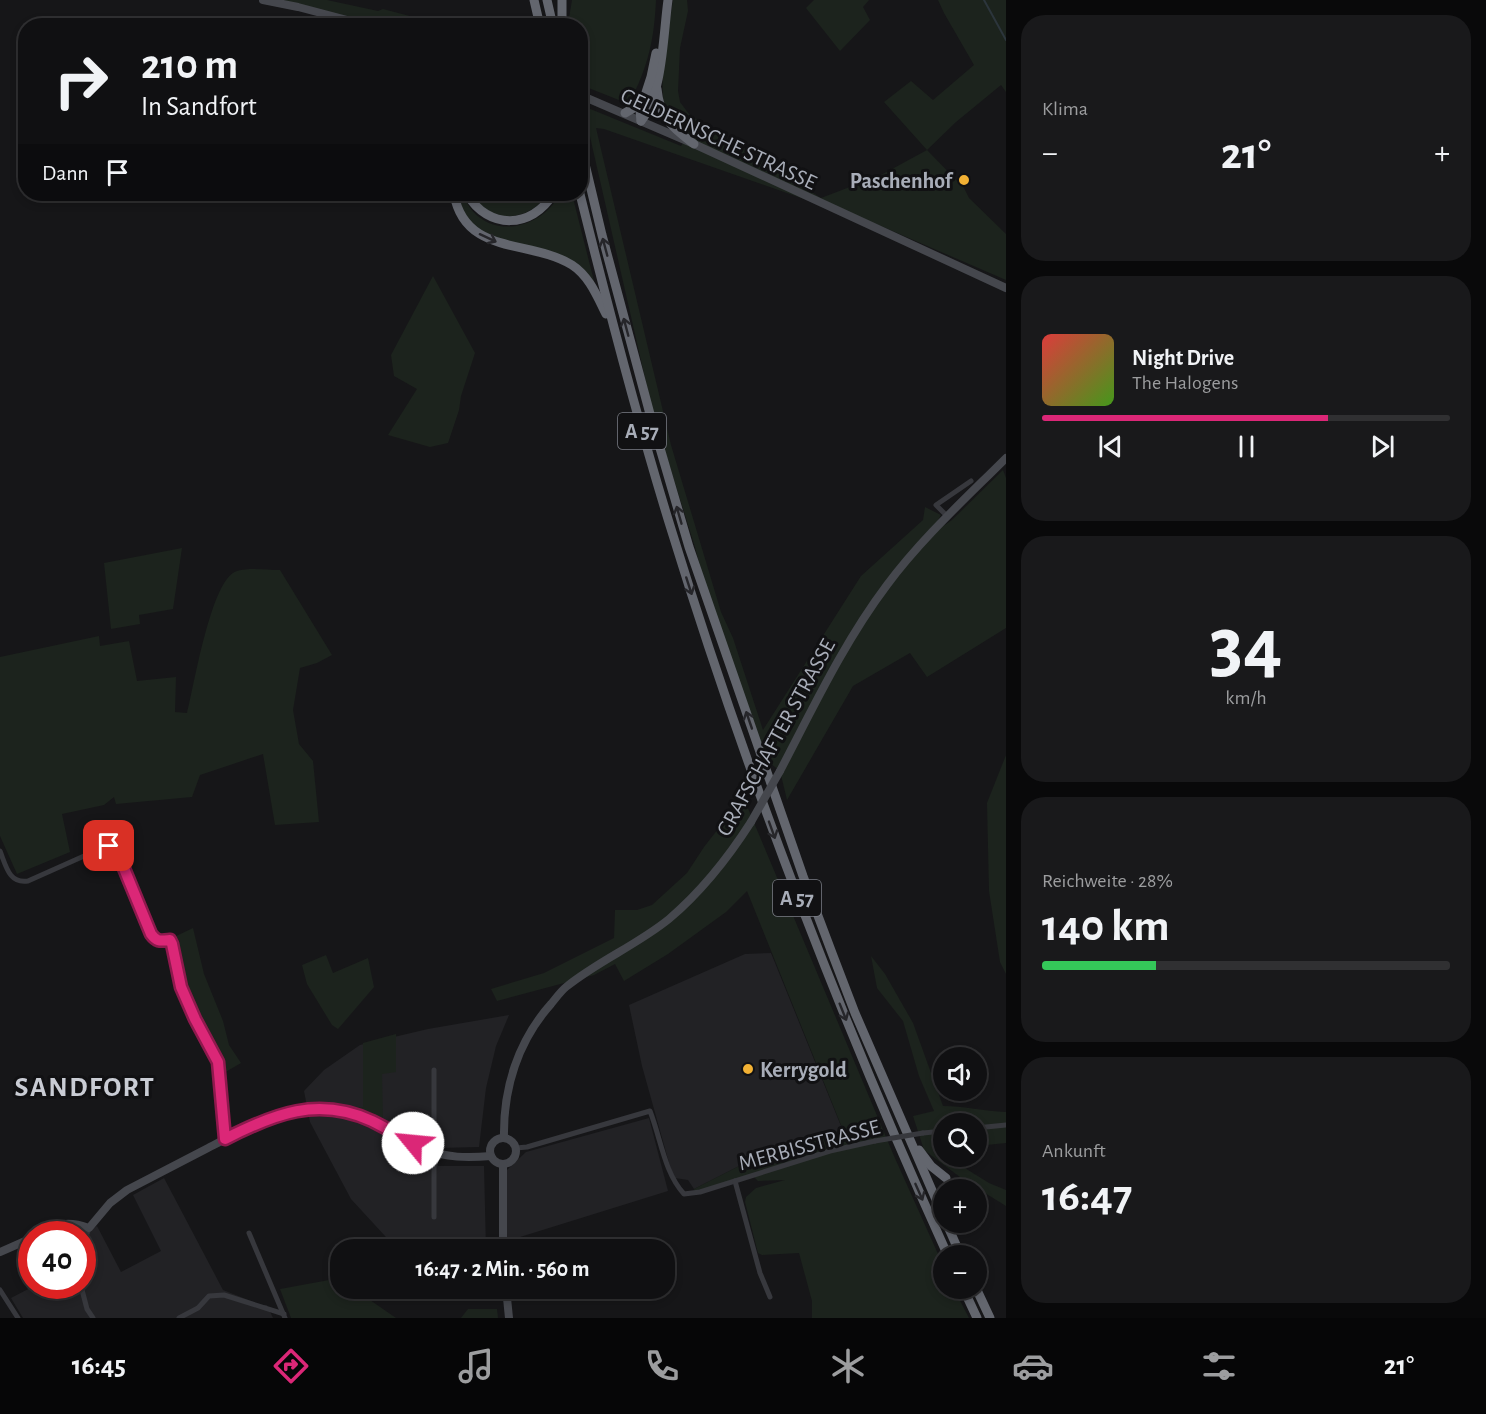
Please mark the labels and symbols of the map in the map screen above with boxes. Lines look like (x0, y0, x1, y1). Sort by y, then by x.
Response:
street label: GELDERNSCHE STRASSE (617, 84, 820, 194)
place label: Paschenhof (850, 170, 954, 192)
marker: Paschenhof (957, 173, 971, 187)
one-way arrow (478, 232, 496, 244)
one-way arrow (598, 238, 610, 257)
one-way arrow (620, 318, 632, 337)
road number: A 57 (618, 413, 666, 449)
one-way arrow (673, 506, 684, 525)
one-way arrow (684, 576, 695, 595)
street label: GRAFSCHAFTER STRASSE (713, 635, 839, 840)
one-way arrow (742, 711, 753, 729)
pin (83, 820, 134, 871)
one-way arrow (768, 821, 779, 839)
road number: A 57 (773, 880, 821, 916)
one-way arrow (838, 1003, 849, 1021)
place label: Kerrygold (760, 1059, 847, 1082)
marker: Kerrygold (741, 1062, 755, 1076)
district label: SANDFORT (15, 1074, 155, 1102)
position arrow (381, 1111, 445, 1175)
street label: MERBISSTRASSE (736, 1115, 883, 1174)
one-way arrow (913, 1182, 925, 1200)
speed limit sign: 40 (18, 1221, 96, 1299)

